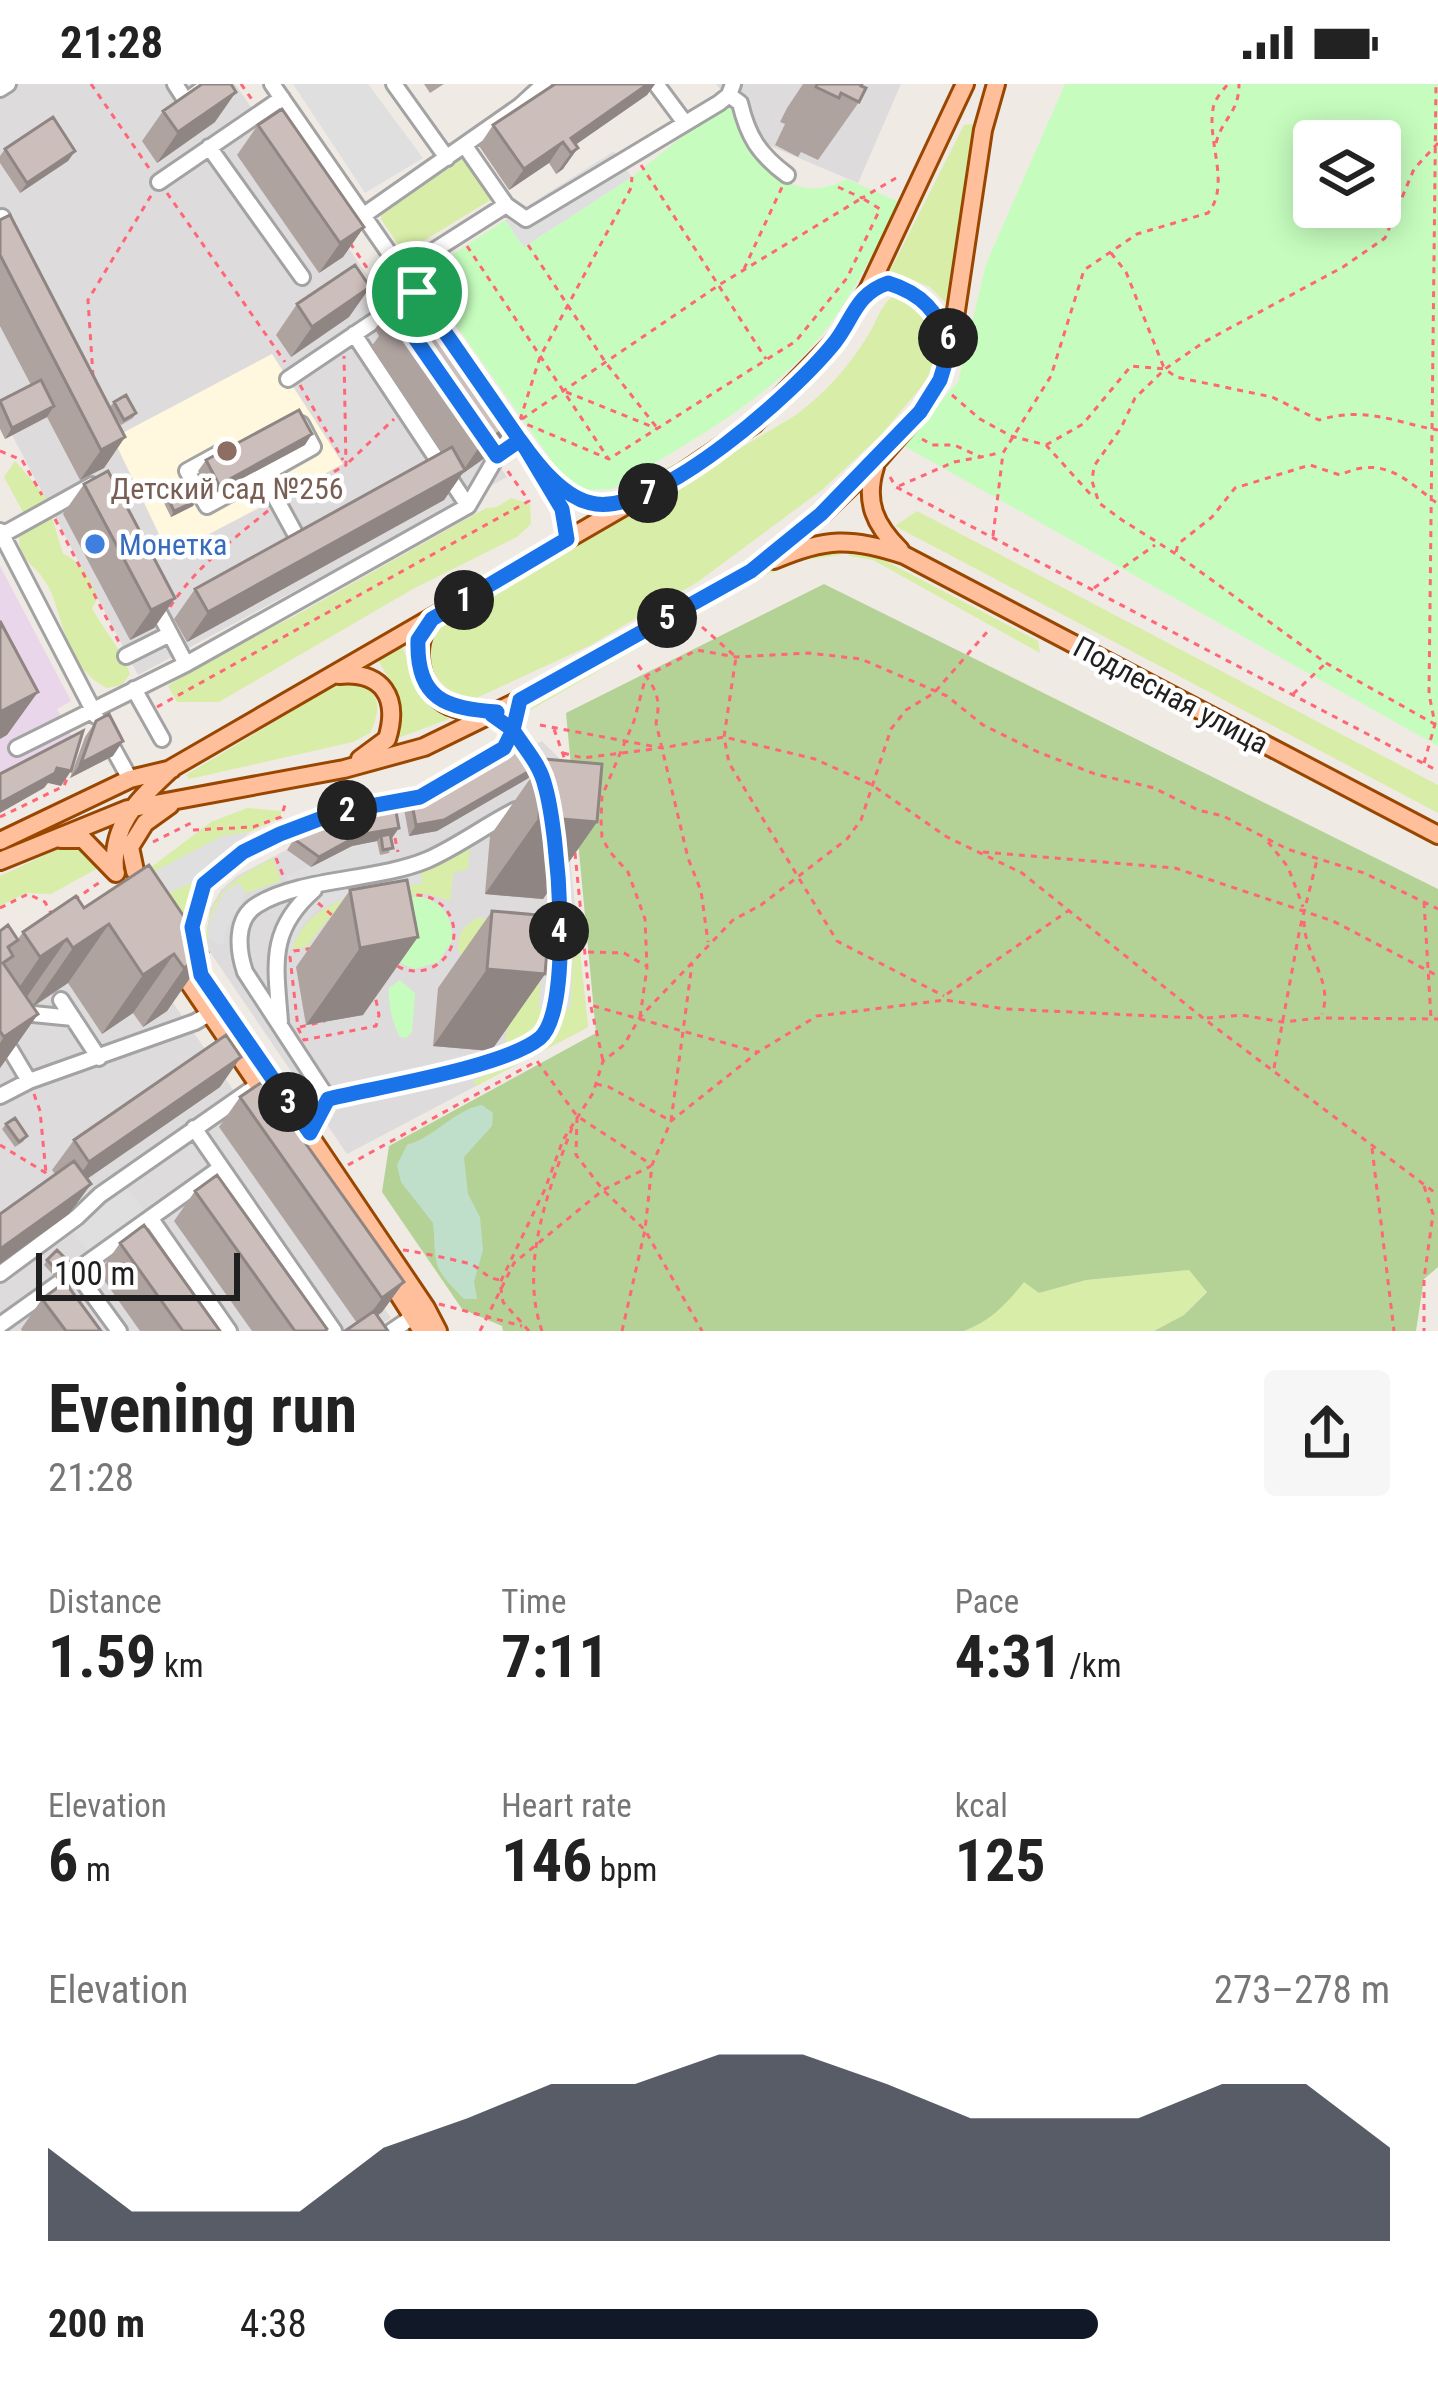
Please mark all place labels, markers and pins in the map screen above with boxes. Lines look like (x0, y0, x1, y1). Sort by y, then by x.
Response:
pin (366, 241, 468, 343)
pin: 6 (918, 308, 978, 368)
marker: Детский сад №256 (214, 438, 240, 464)
pin: 7 (618, 463, 678, 523)
place label: Детский сад №256 (110, 471, 344, 506)
place label: Монетка (119, 527, 227, 562)
marker: Монетка (82, 531, 108, 557)
pin: 1 (434, 570, 494, 630)
pin: 5 (637, 588, 697, 648)
pin: 2 (317, 780, 377, 840)
pin: 4 (529, 901, 589, 961)
pin: 3 (258, 1072, 318, 1132)

